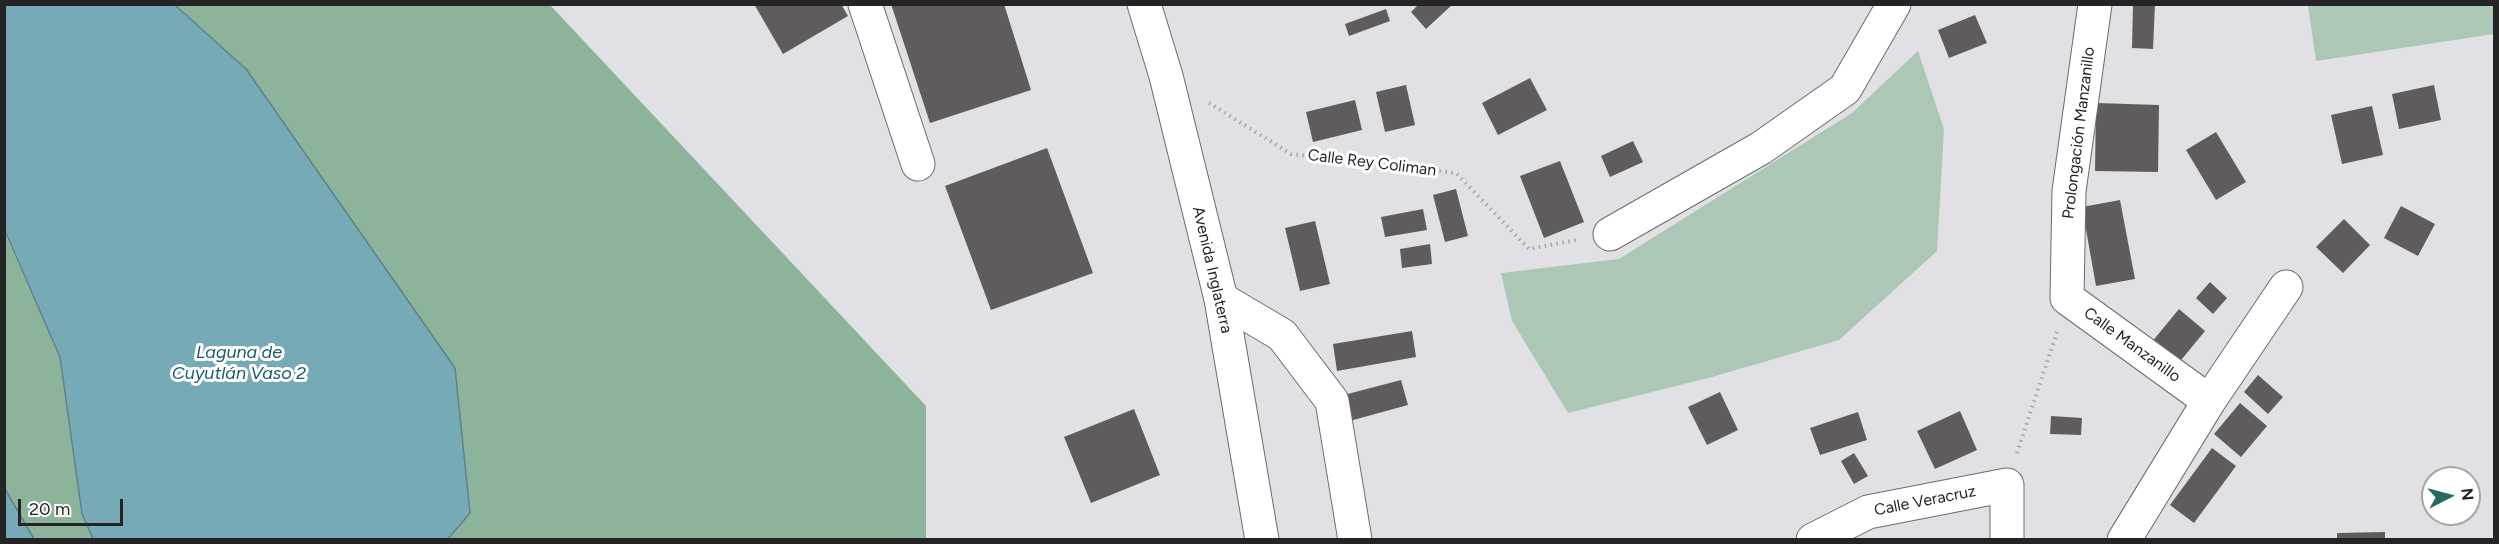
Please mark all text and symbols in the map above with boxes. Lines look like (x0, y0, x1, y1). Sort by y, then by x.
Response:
street label: Prolongación Manzanillo (2059, 46, 2099, 220)
street label: Calle Rey Coliman (1307, 146, 1437, 180)
street label: Avenida Inglaterra (1188, 205, 1236, 335)
street label: Calle Manzanillo (2080, 303, 2184, 387)
water label: Laguna de Cuyutlán Vaso 2 (172, 342, 306, 385)
north arrow (2421, 466, 2481, 526)
street label: Calle Veracruz (1873, 482, 1977, 520)
scale bar (21, 487, 126, 525)
text: N (2457, 487, 2478, 501)
text: 20 m (29, 498, 70, 520)

